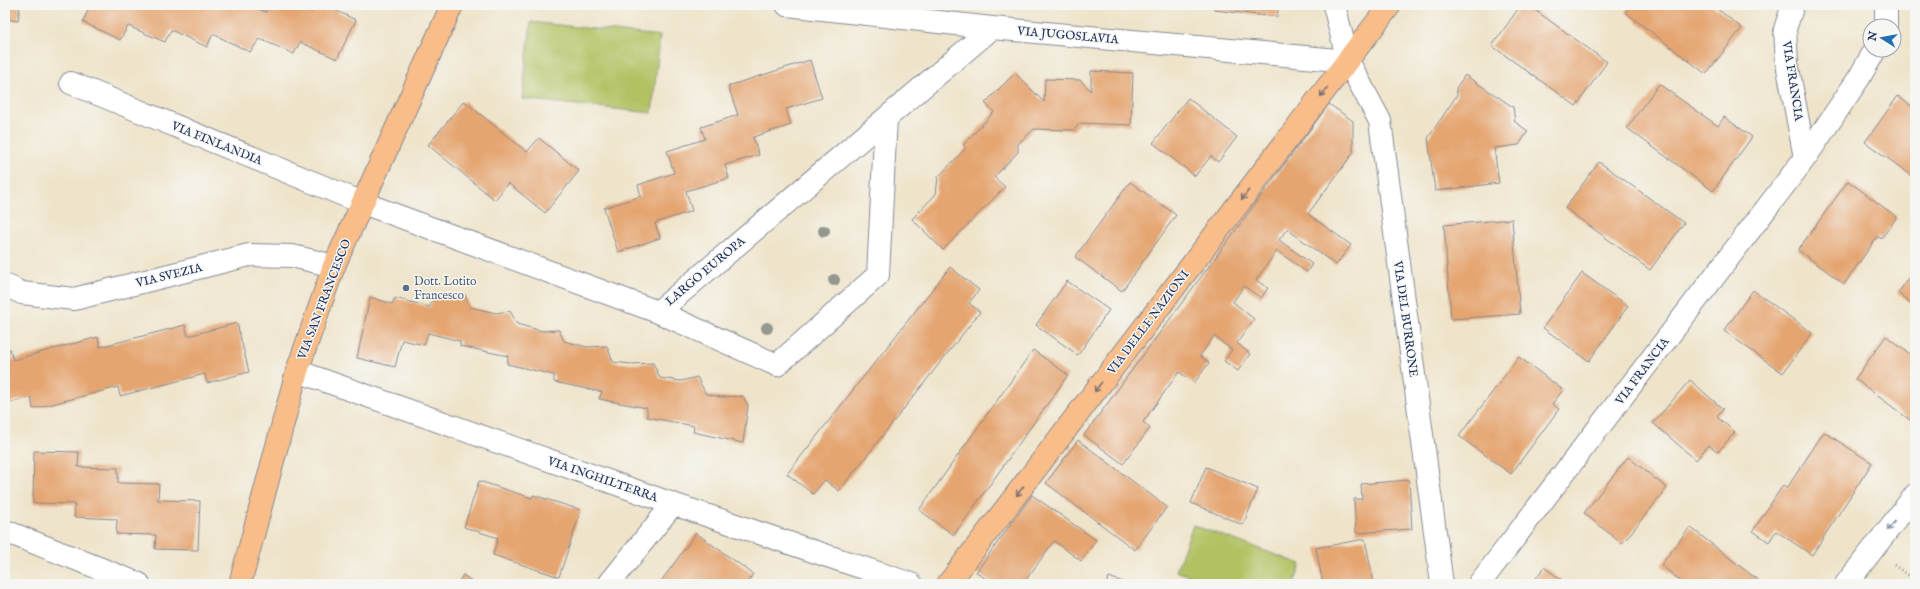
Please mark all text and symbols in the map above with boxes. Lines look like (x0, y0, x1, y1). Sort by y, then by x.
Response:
north arrow (1862, 18, 1902, 58)
street label: VIA JUGOSLAVIA (1016, 24, 1120, 48)
text: N (1865, 30, 1881, 43)
street label: VIA FRANCIA (1779, 39, 1806, 123)
one-way arrow (1320, 86, 1329, 97)
street label: VIA FINLANDIA (168, 118, 265, 169)
one-way arrow (1241, 190, 1250, 201)
street label: LARGO EUROPA (662, 233, 749, 309)
street label: VIA SAN FRANCESCO (294, 237, 354, 362)
street label: VIA DEL BURRONE (1390, 259, 1421, 378)
street label: VIA SVEZIA (133, 260, 205, 291)
street label: VIA DELLE NAZIONI (1104, 267, 1192, 378)
place label: Dott. Lotito Francesco (414, 274, 477, 303)
marker: Dott. Lotito Francesco (401, 283, 411, 293)
street label: VIA FRANCIA (1612, 334, 1673, 409)
one-way arrow (1094, 382, 1103, 393)
street label: VIA INGHILTERRA (545, 453, 661, 506)
one-way arrow (1015, 485, 1024, 496)
one-way arrow (1887, 520, 1895, 531)

